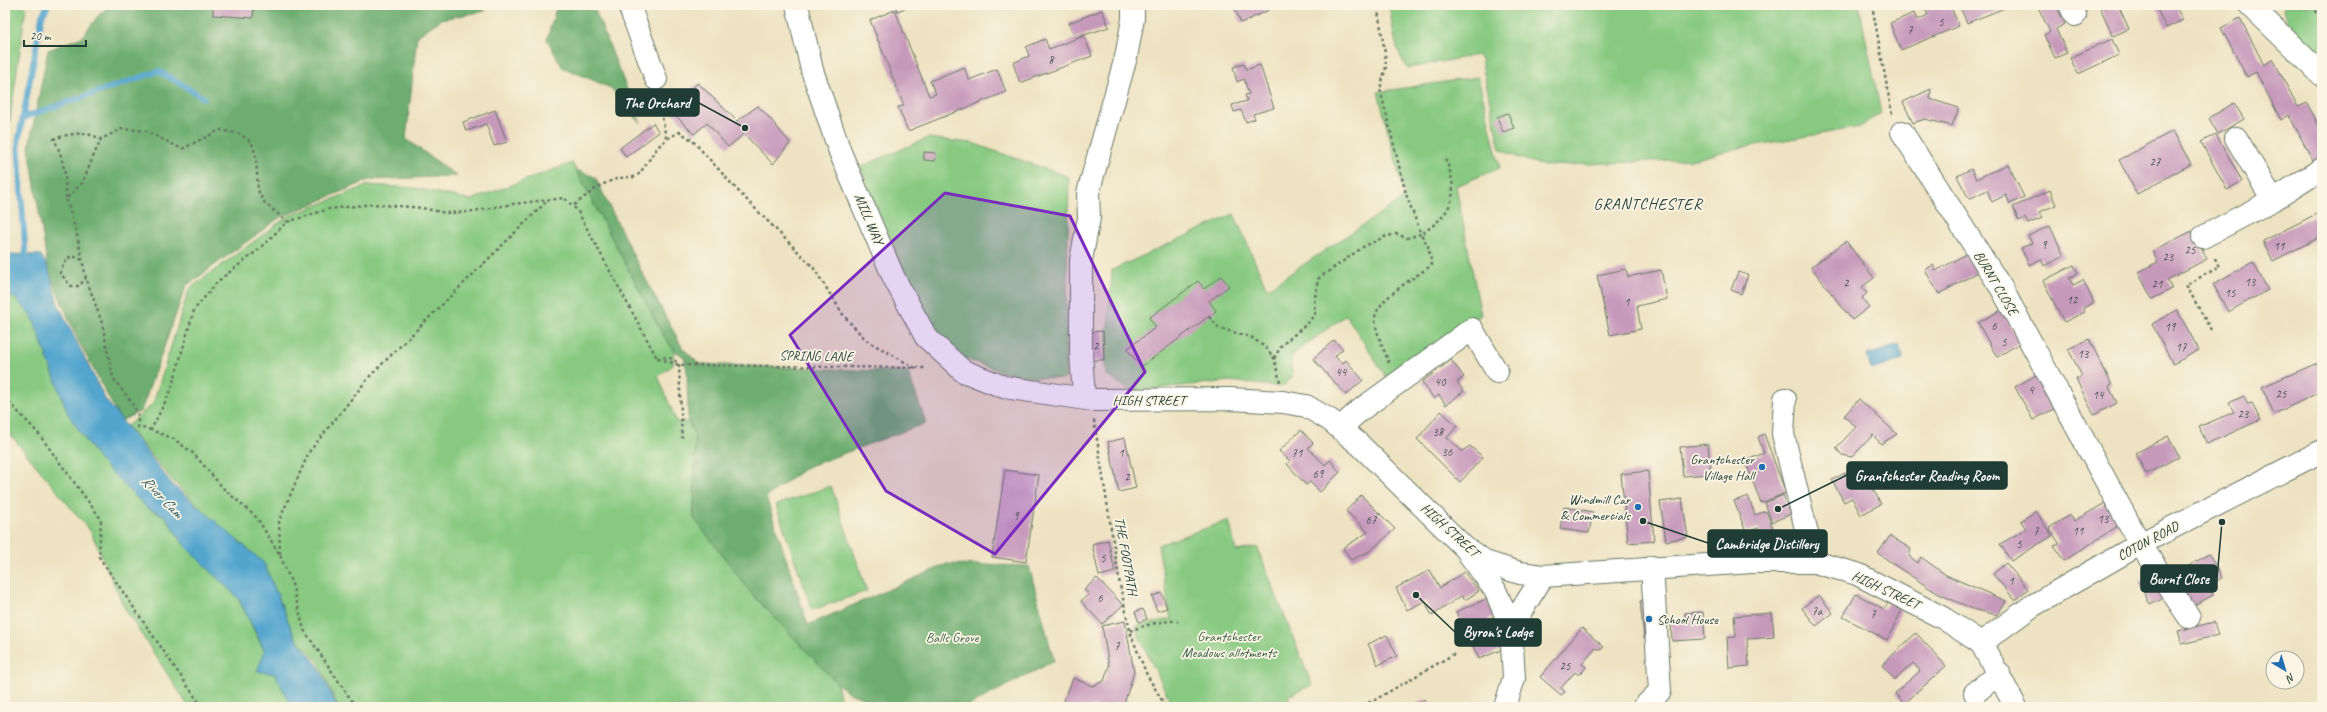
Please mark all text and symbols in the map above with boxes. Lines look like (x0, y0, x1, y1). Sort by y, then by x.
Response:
house number: 5 (1938, 14, 1944, 30)
scale bar (24, 22, 86, 48)
house number: 7 (1907, 22, 1913, 38)
text: 20 m (30, 28, 52, 44)
house number: 8 (1048, 52, 1055, 68)
callout: The Orchard (616, 89, 699, 116)
text: The Orchard (624, 94, 693, 113)
house number: 27 (2150, 154, 2161, 170)
street label: MILL WAY (851, 191, 888, 249)
district label: GRANTCHESTER (1593, 194, 1704, 214)
house number: 9 (2041, 237, 2048, 253)
house number: 11 (2274, 238, 2285, 254)
house number: 25 (2185, 242, 2196, 258)
street label: BURNT CLOSE (1970, 248, 2023, 320)
house number: 23 (2163, 249, 2175, 265)
house number: 13 (2245, 274, 2257, 290)
house number: 2 (1843, 275, 1850, 291)
house number: 21 (2152, 276, 2163, 292)
house number: 15 (2225, 285, 2236, 301)
house number: 12 (2067, 292, 2079, 308)
house number: 1 (1624, 294, 1630, 310)
house number: 6 (1991, 318, 1997, 334)
house number: 19 (2165, 319, 2177, 335)
house number: 5 (2001, 334, 2007, 350)
house number: 2 (1093, 338, 1100, 354)
house number: 17 (2176, 339, 2187, 355)
house number: 13 (2078, 346, 2090, 362)
street label: SPRING LANE (779, 347, 855, 365)
house number: 44 (1336, 364, 1348, 380)
house number: 40 (1435, 374, 1447, 390)
house number: 4 (2028, 382, 2035, 398)
house number: 25 (2276, 386, 2287, 402)
house number: 14 (2093, 387, 2105, 403)
street label: HIGH STREET (1113, 392, 1189, 409)
house number: 23 (2238, 406, 2250, 422)
house number: 38 (1433, 424, 1445, 440)
house number: 36 (1442, 444, 1453, 460)
house number: 1 (1118, 445, 1124, 461)
house number: 71 (1292, 445, 1303, 461)
place label: Grantchester Village Hall (1690, 451, 1757, 484)
marker: Grantchester Village Hall (1757, 462, 1767, 472)
callout: Grantchester Reading Room (1847, 462, 2007, 489)
house number: 69 (1313, 466, 1325, 482)
text: Grantchester Reading Room (1855, 467, 2001, 486)
house number: 2 (1124, 469, 1131, 485)
water label: River Cam (137, 472, 188, 523)
place label: Windmill Car & Commercials (1560, 491, 1631, 524)
street label: HIGH STREET (1417, 499, 1485, 563)
marker: Windmill Car & Commercials (1633, 502, 1643, 512)
house number: 9 (1013, 508, 1020, 524)
house number: 13 (2098, 511, 2110, 527)
house number: 67 (1366, 512, 1377, 528)
street label: THE FOOTPATH (1111, 516, 1142, 598)
street label: COTON ROAD (2114, 517, 2182, 564)
house number: 7 (2033, 523, 2039, 539)
house number: 11 (2073, 523, 2084, 539)
callout: Cambridge Distillery (1708, 530, 1827, 557)
text: Cambridge Distillery (1715, 535, 1821, 554)
house number: 5 (2016, 536, 2022, 552)
house number: 5 (1100, 550, 1106, 566)
callout: Burnt Close (2141, 565, 2217, 592)
street label: HIGH STREET (1849, 567, 1926, 615)
text: Burnt Close (2149, 570, 2210, 589)
house number: 1 (2008, 573, 2014, 589)
house number: 6 (1097, 590, 1103, 606)
house number: 7a (1812, 603, 1823, 619)
house number: 7 (1870, 606, 1876, 622)
place label: School House (1657, 611, 1719, 628)
marker: School House (1644, 614, 1654, 624)
callout: Byron's Lodge (1455, 619, 1541, 646)
text: Byron's Lodge (1463, 623, 1534, 642)
park label: Grantchester Meadows allotments (1182, 628, 1278, 661)
park label: Balls Grove (926, 629, 980, 646)
house number: 7 (1114, 638, 1120, 654)
north arrow (2265, 650, 2305, 690)
house number: 25 (1560, 658, 1571, 674)
text: N (2282, 670, 2298, 687)

